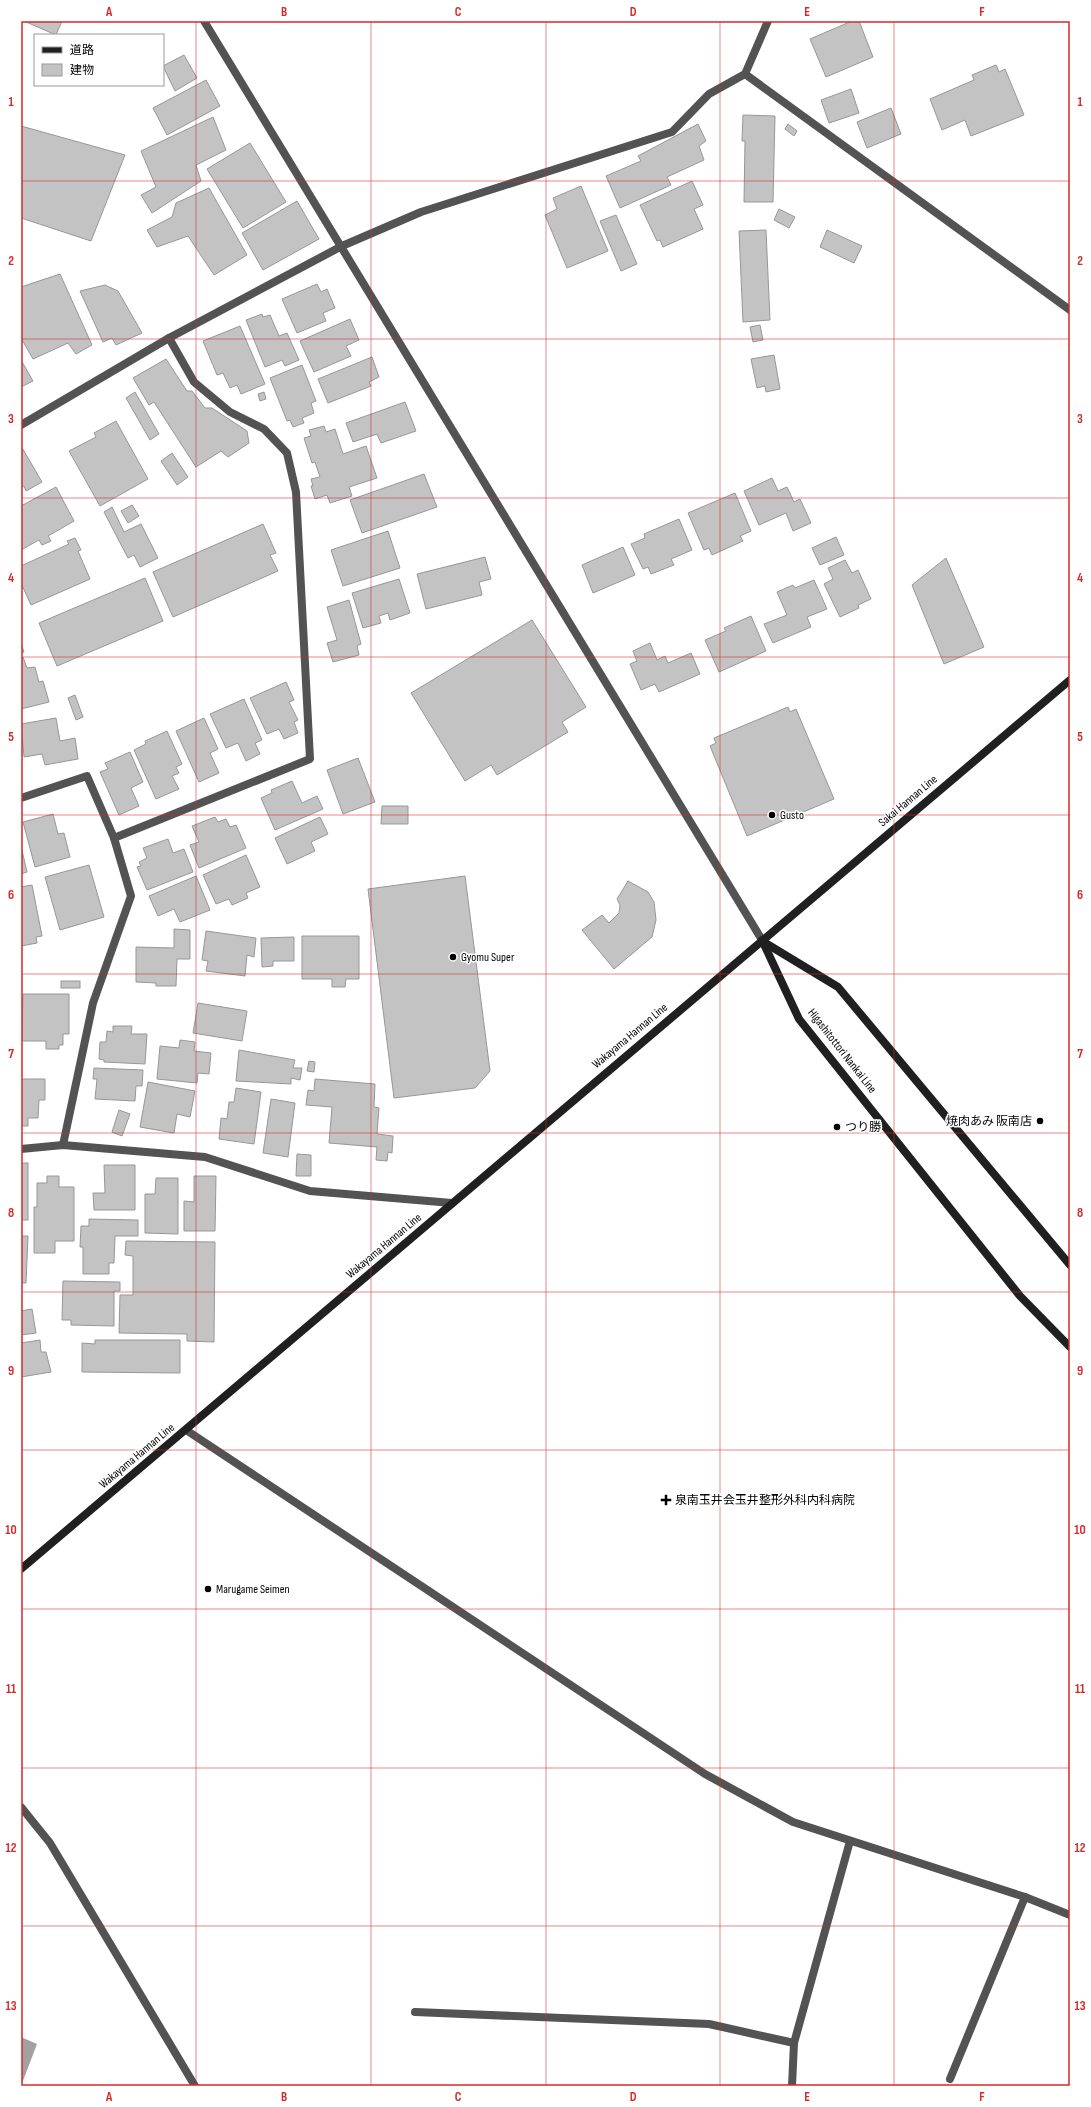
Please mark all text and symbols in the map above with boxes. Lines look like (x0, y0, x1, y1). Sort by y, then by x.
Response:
text: A (105, 4, 113, 20)
text: B (281, 4, 287, 20)
text: C (455, 4, 462, 20)
text: D (630, 4, 637, 20)
text: E (804, 4, 810, 20)
text: F (979, 4, 985, 20)
legend (34, 34, 164, 86)
text: 道路 (70, 43, 94, 58)
text: 建物 (70, 63, 94, 78)
text: 1 (8, 94, 14, 110)
text: 1 (1077, 94, 1083, 110)
text: 2 (8, 253, 14, 269)
text: 2 (1077, 253, 1083, 269)
text: 3 (8, 411, 14, 427)
text: 3 (1077, 411, 1083, 427)
text: 4 (8, 570, 14, 586)
text: 4 (1077, 570, 1083, 586)
text: 5 (8, 729, 14, 745)
text: 5 (1077, 729, 1083, 745)
street label: Sakai Hannan Line (875, 772, 941, 830)
place label: Gusto (780, 808, 804, 823)
marker: Gusto (767, 810, 777, 820)
text: 6 (8, 887, 14, 903)
text: 6 (1077, 887, 1083, 903)
place label: Gyomu Super (461, 950, 515, 965)
marker: Gyomu Super (448, 952, 458, 962)
street label: Wakayama Hannan Line (589, 1000, 671, 1072)
street label: Higashitottori Nankai Line (804, 1006, 880, 1097)
text: 7 (8, 1046, 14, 1062)
text: 7 (1077, 1046, 1083, 1062)
place label: 焼肉あみ 阪南店 (946, 1114, 1032, 1129)
marker: 焼肉あみ 阪南店 (1035, 1116, 1045, 1126)
place label: つり勝 (845, 1120, 881, 1135)
marker: つり勝 (832, 1122, 842, 1132)
text: 8 (8, 1205, 14, 1221)
text: 8 (1077, 1205, 1083, 1221)
street label: Wakayama Hannan Line (343, 1210, 425, 1282)
text: 9 (8, 1363, 14, 1379)
text: 9 (1077, 1363, 1083, 1379)
street label: Wakayama Hannan Line (96, 1420, 178, 1492)
place label: 泉南玉井会玉井整形外科内科病院 (675, 1493, 855, 1508)
marker: 泉南玉井会玉井整形外科内科病院 (660, 1494, 672, 1506)
text: 10 (5, 1522, 17, 1538)
text: 10 (1074, 1522, 1086, 1538)
place label: Marugame Seimen (216, 1582, 290, 1597)
marker: Marugame Seimen (203, 1584, 213, 1594)
text: 11 (6, 1681, 16, 1697)
text: 11 (1075, 1681, 1085, 1697)
text: 12 (6, 1840, 17, 1856)
text: 12 (1075, 1840, 1086, 1856)
text: 13 (6, 1998, 17, 2014)
text: 13 (1075, 1998, 1086, 2014)
text: A (105, 2089, 113, 2105)
text: B (281, 2089, 287, 2105)
text: C (455, 2089, 462, 2105)
text: D (630, 2089, 637, 2105)
text: E (804, 2089, 810, 2105)
text: F (979, 2089, 985, 2105)

